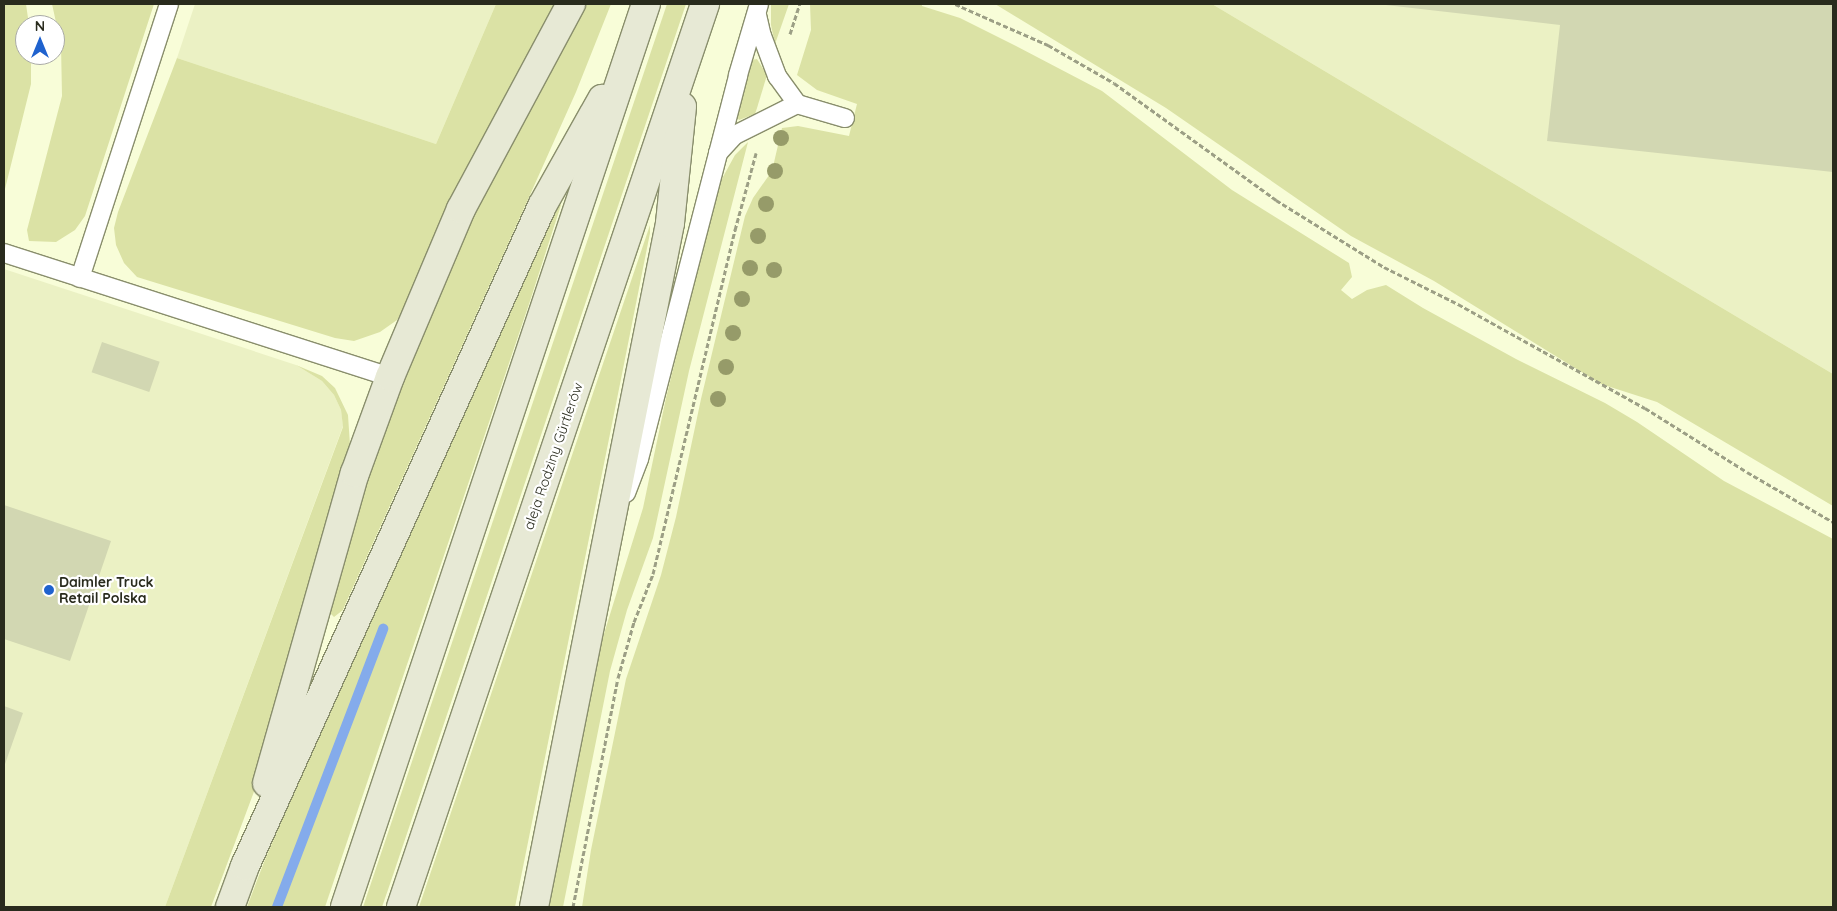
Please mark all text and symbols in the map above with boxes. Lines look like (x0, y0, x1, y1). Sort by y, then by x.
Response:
north arrow (15, 15, 65, 65)
text: N (35, 17, 45, 35)
street label: aleja Rodziny Gürtlerów (520, 380, 586, 532)
place label: Daimler Truck Retail Polska (59, 574, 153, 606)
marker: Daimler Truck Retail Polska (43, 584, 55, 596)

